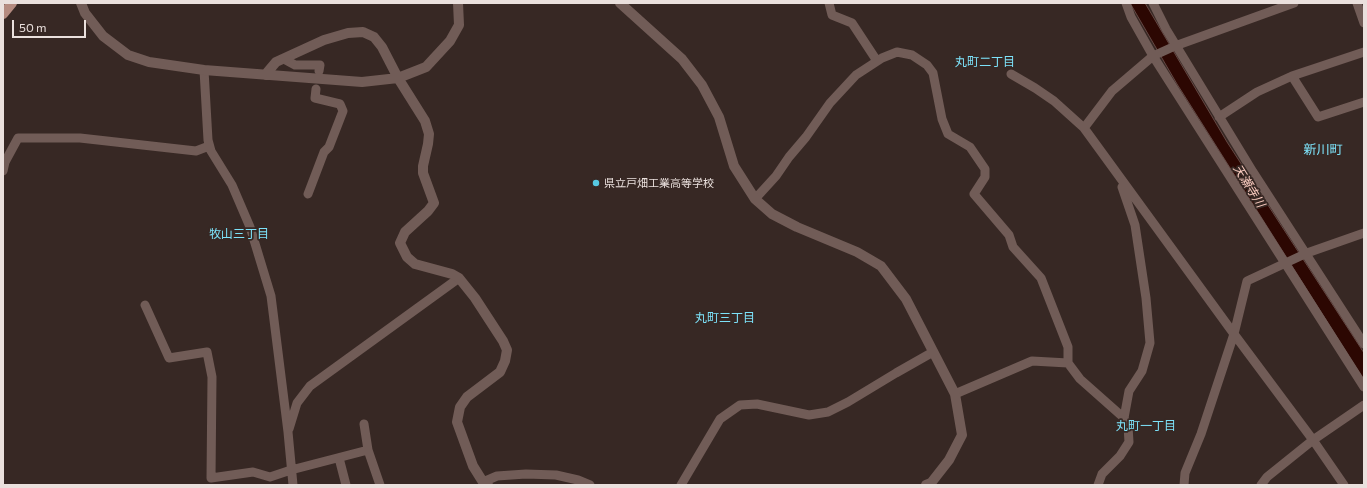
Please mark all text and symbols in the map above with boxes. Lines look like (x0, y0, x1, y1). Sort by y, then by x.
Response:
scale bar (14, 12, 88, 38)
text: 50 m (19, 20, 47, 34)
district label: 丸町二丁目 (955, 55, 1015, 69)
district label: 新川町 (1304, 142, 1342, 158)
water label: 天瀬寺川 (1230, 162, 1268, 210)
place label: 県立戸畑工業高等学校 (604, 176, 714, 190)
marker: 県立戸畑工業高等学校 (591, 178, 601, 188)
district label: 牧山三丁目 (209, 227, 269, 241)
district label: 丸町三丁目 (695, 311, 755, 325)
district label: 丸町一丁目 (1116, 419, 1176, 433)

